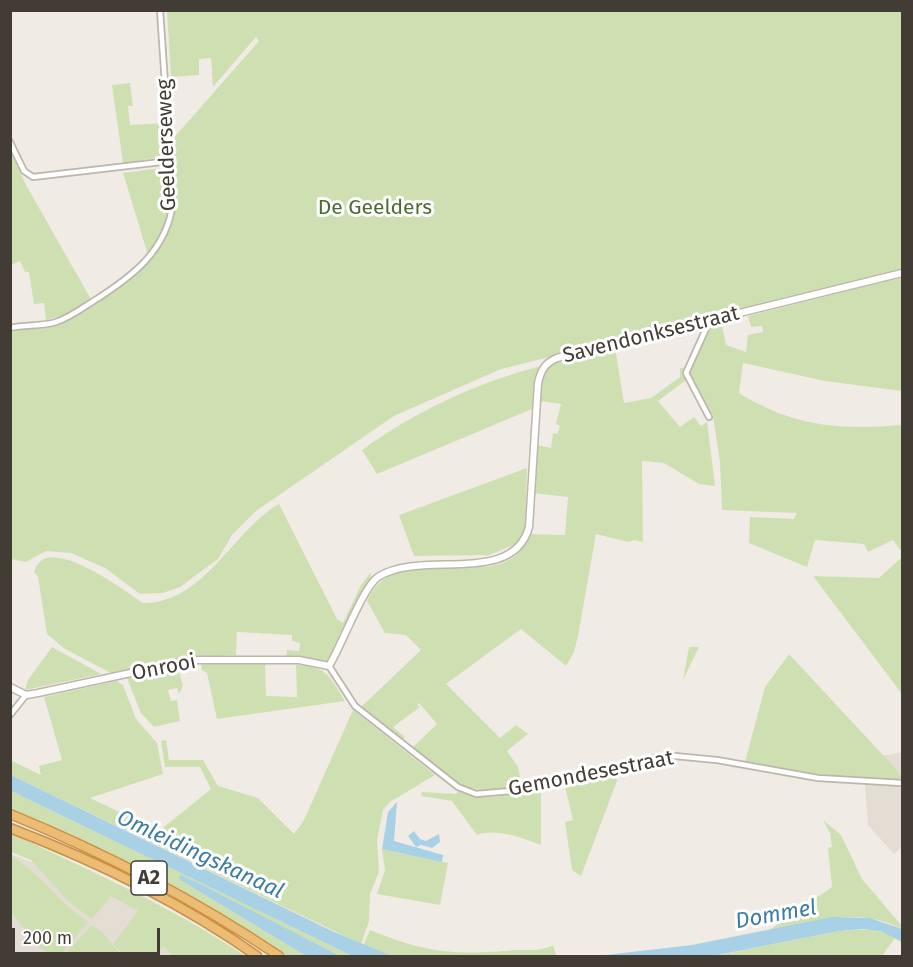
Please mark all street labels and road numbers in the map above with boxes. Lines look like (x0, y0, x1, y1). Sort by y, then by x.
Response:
street label: Geelderseweg (152, 78, 182, 212)
street label: Savendonksestraat (560, 301, 742, 369)
street label: Onrooi (130, 649, 198, 687)
street label: Gemondesestraat (506, 746, 676, 802)
road number: A2 (131, 861, 167, 895)

